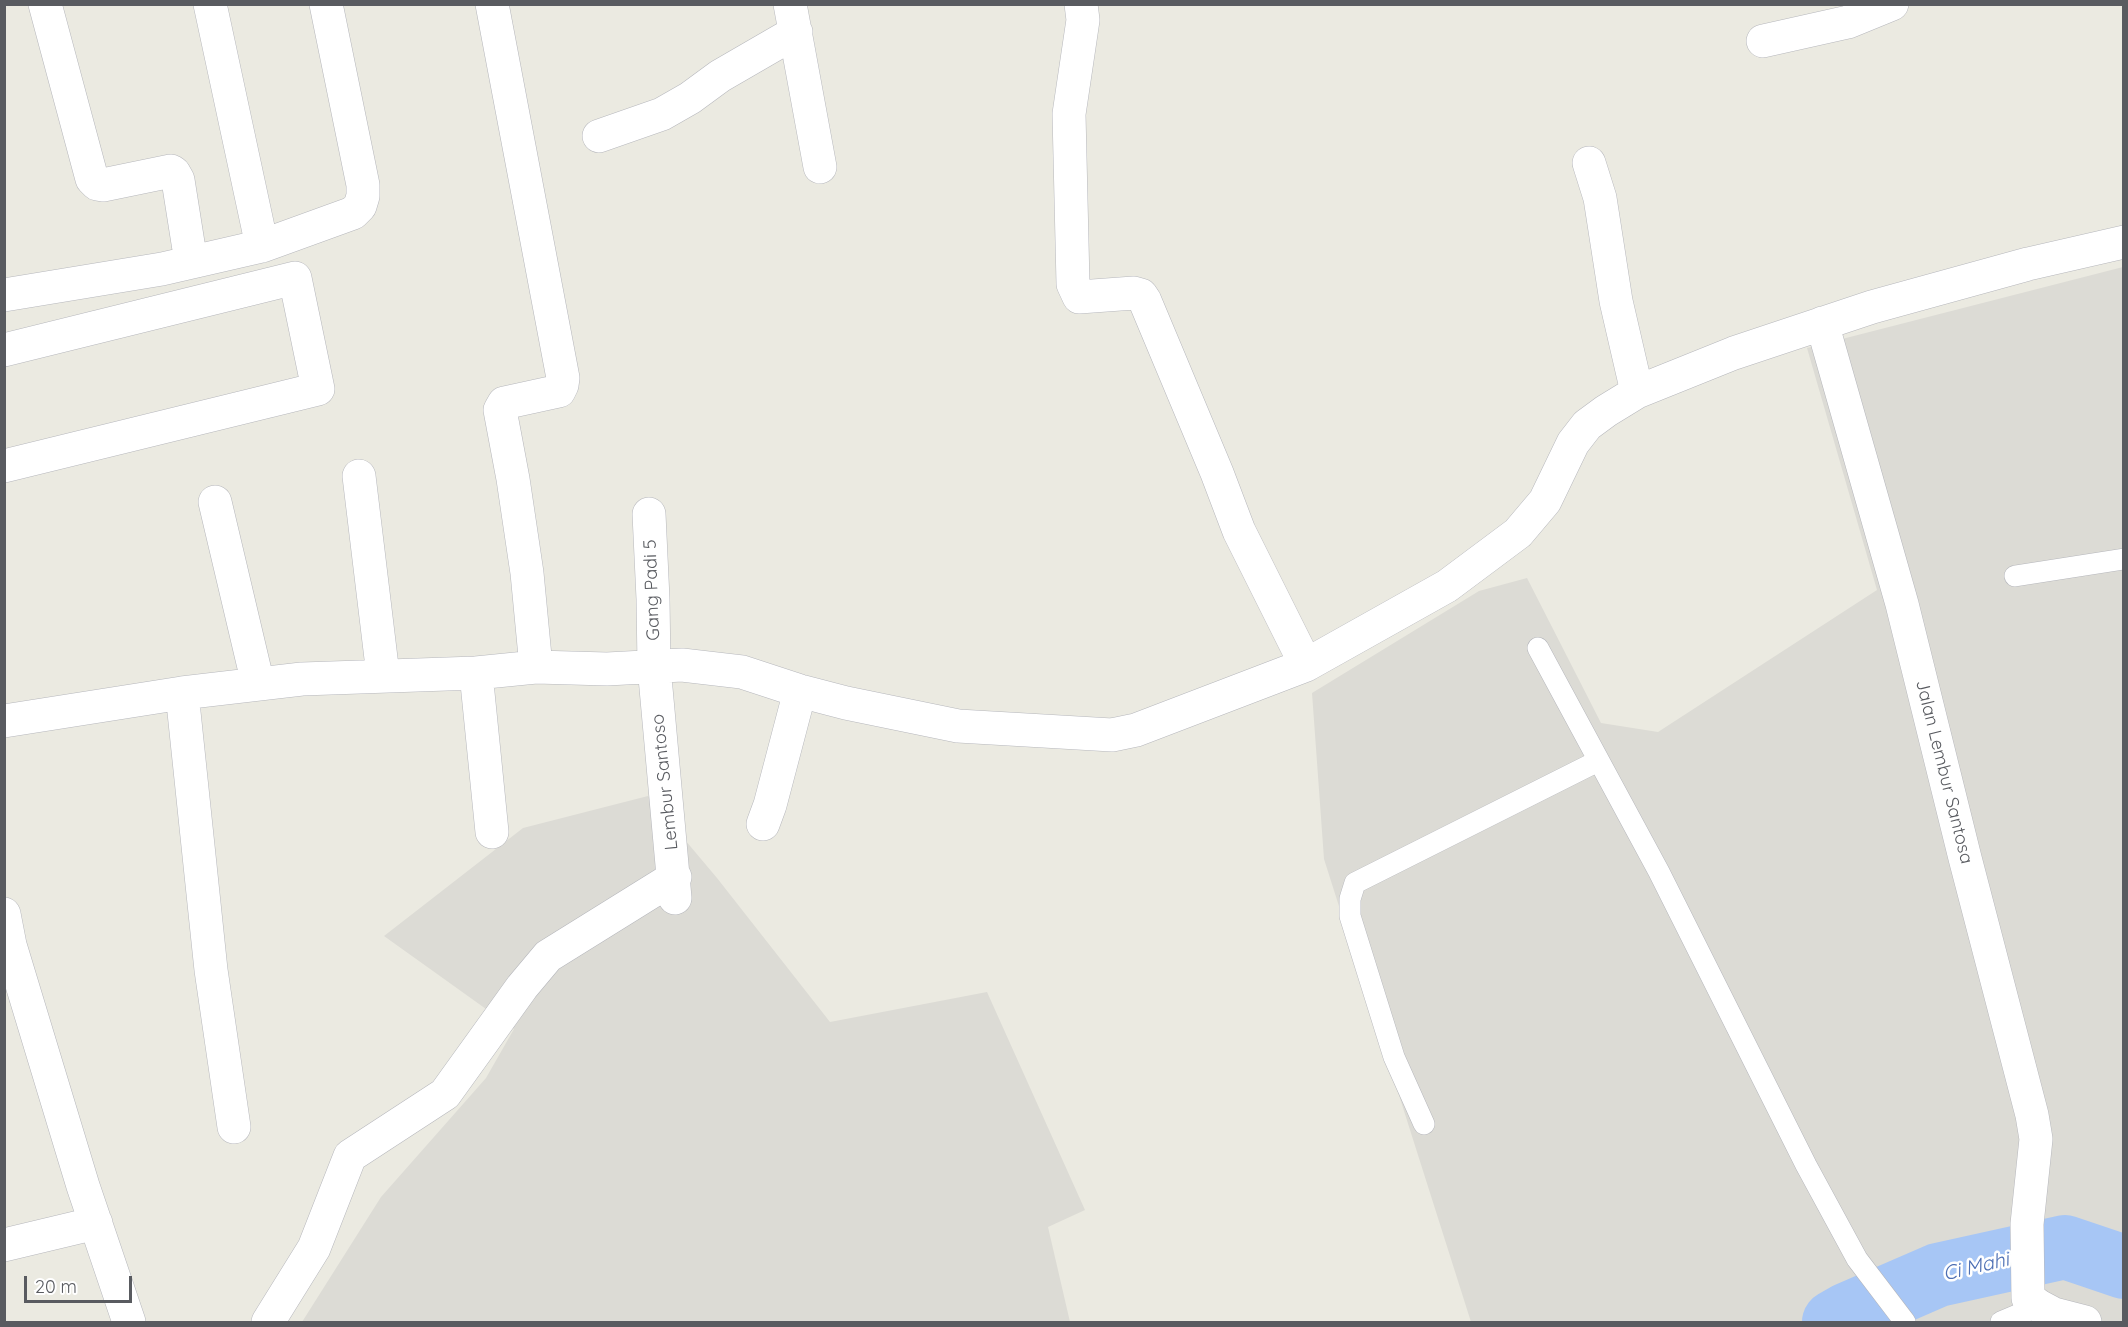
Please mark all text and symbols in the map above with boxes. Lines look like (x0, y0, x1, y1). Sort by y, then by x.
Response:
street label: Gang Padi 5 (639, 539, 665, 641)
street label: Jalan Lembur Santosa (1911, 678, 1977, 866)
street label: Lembur Santoso (647, 713, 683, 851)
water label: Ci Mahi (1941, 1248, 2011, 1286)
scale bar (27, 1264, 135, 1302)
text: 20 m (35, 1275, 77, 1298)

